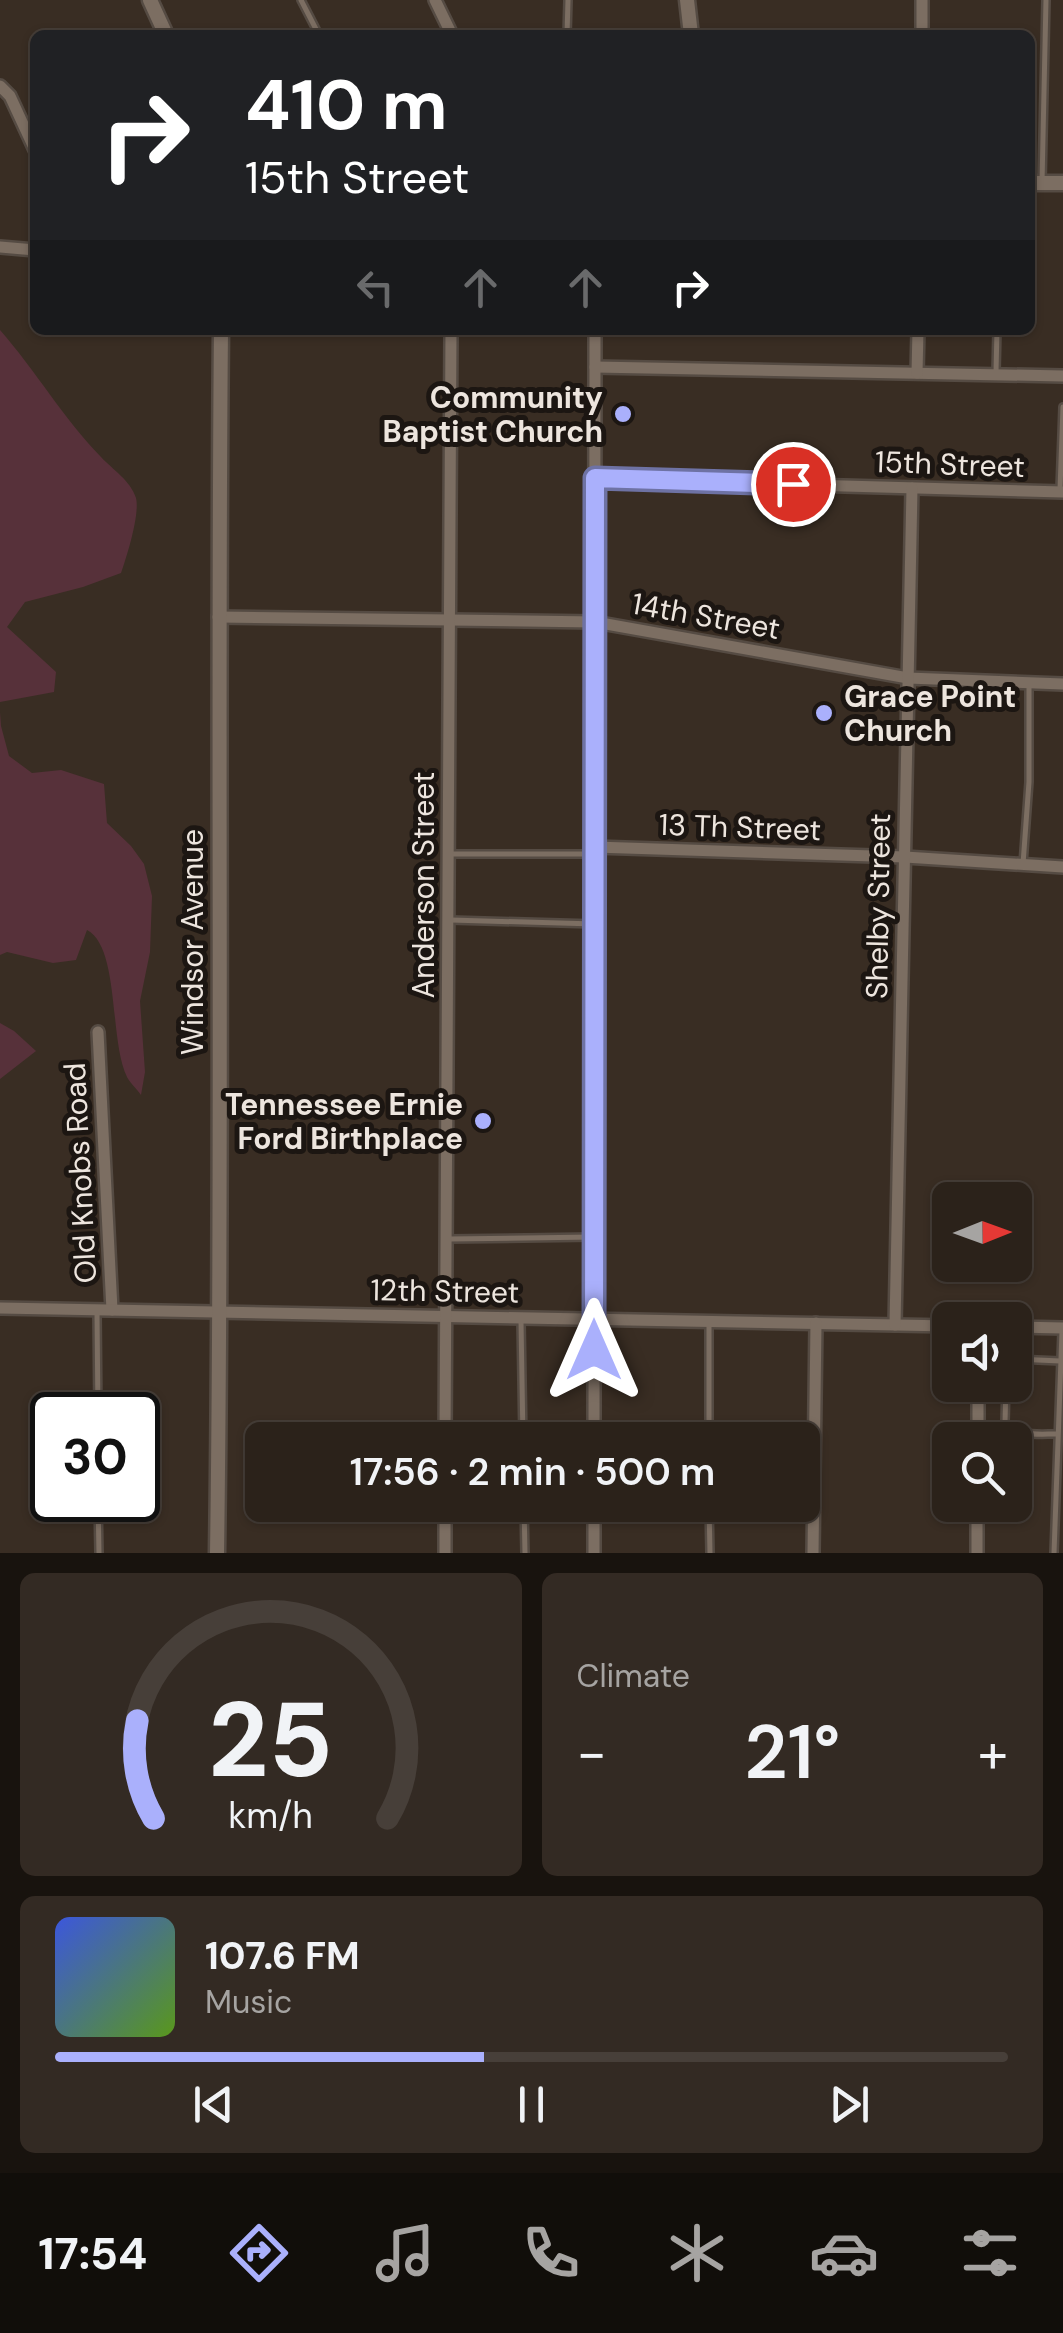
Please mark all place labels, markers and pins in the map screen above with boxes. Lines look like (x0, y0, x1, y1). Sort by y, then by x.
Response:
place label: Community Baptist Church (383, 378, 603, 451)
marker: Community Baptist Church (612, 403, 634, 425)
pin (751, 442, 836, 527)
place label: Grace Point Church (844, 677, 1016, 750)
marker: Grace Point Church (813, 702, 835, 724)
place label: Tennessee Ernie Ford Birthplace (225, 1085, 463, 1158)
marker: Tennessee Ernie Ford Birthplace (472, 1110, 494, 1132)

